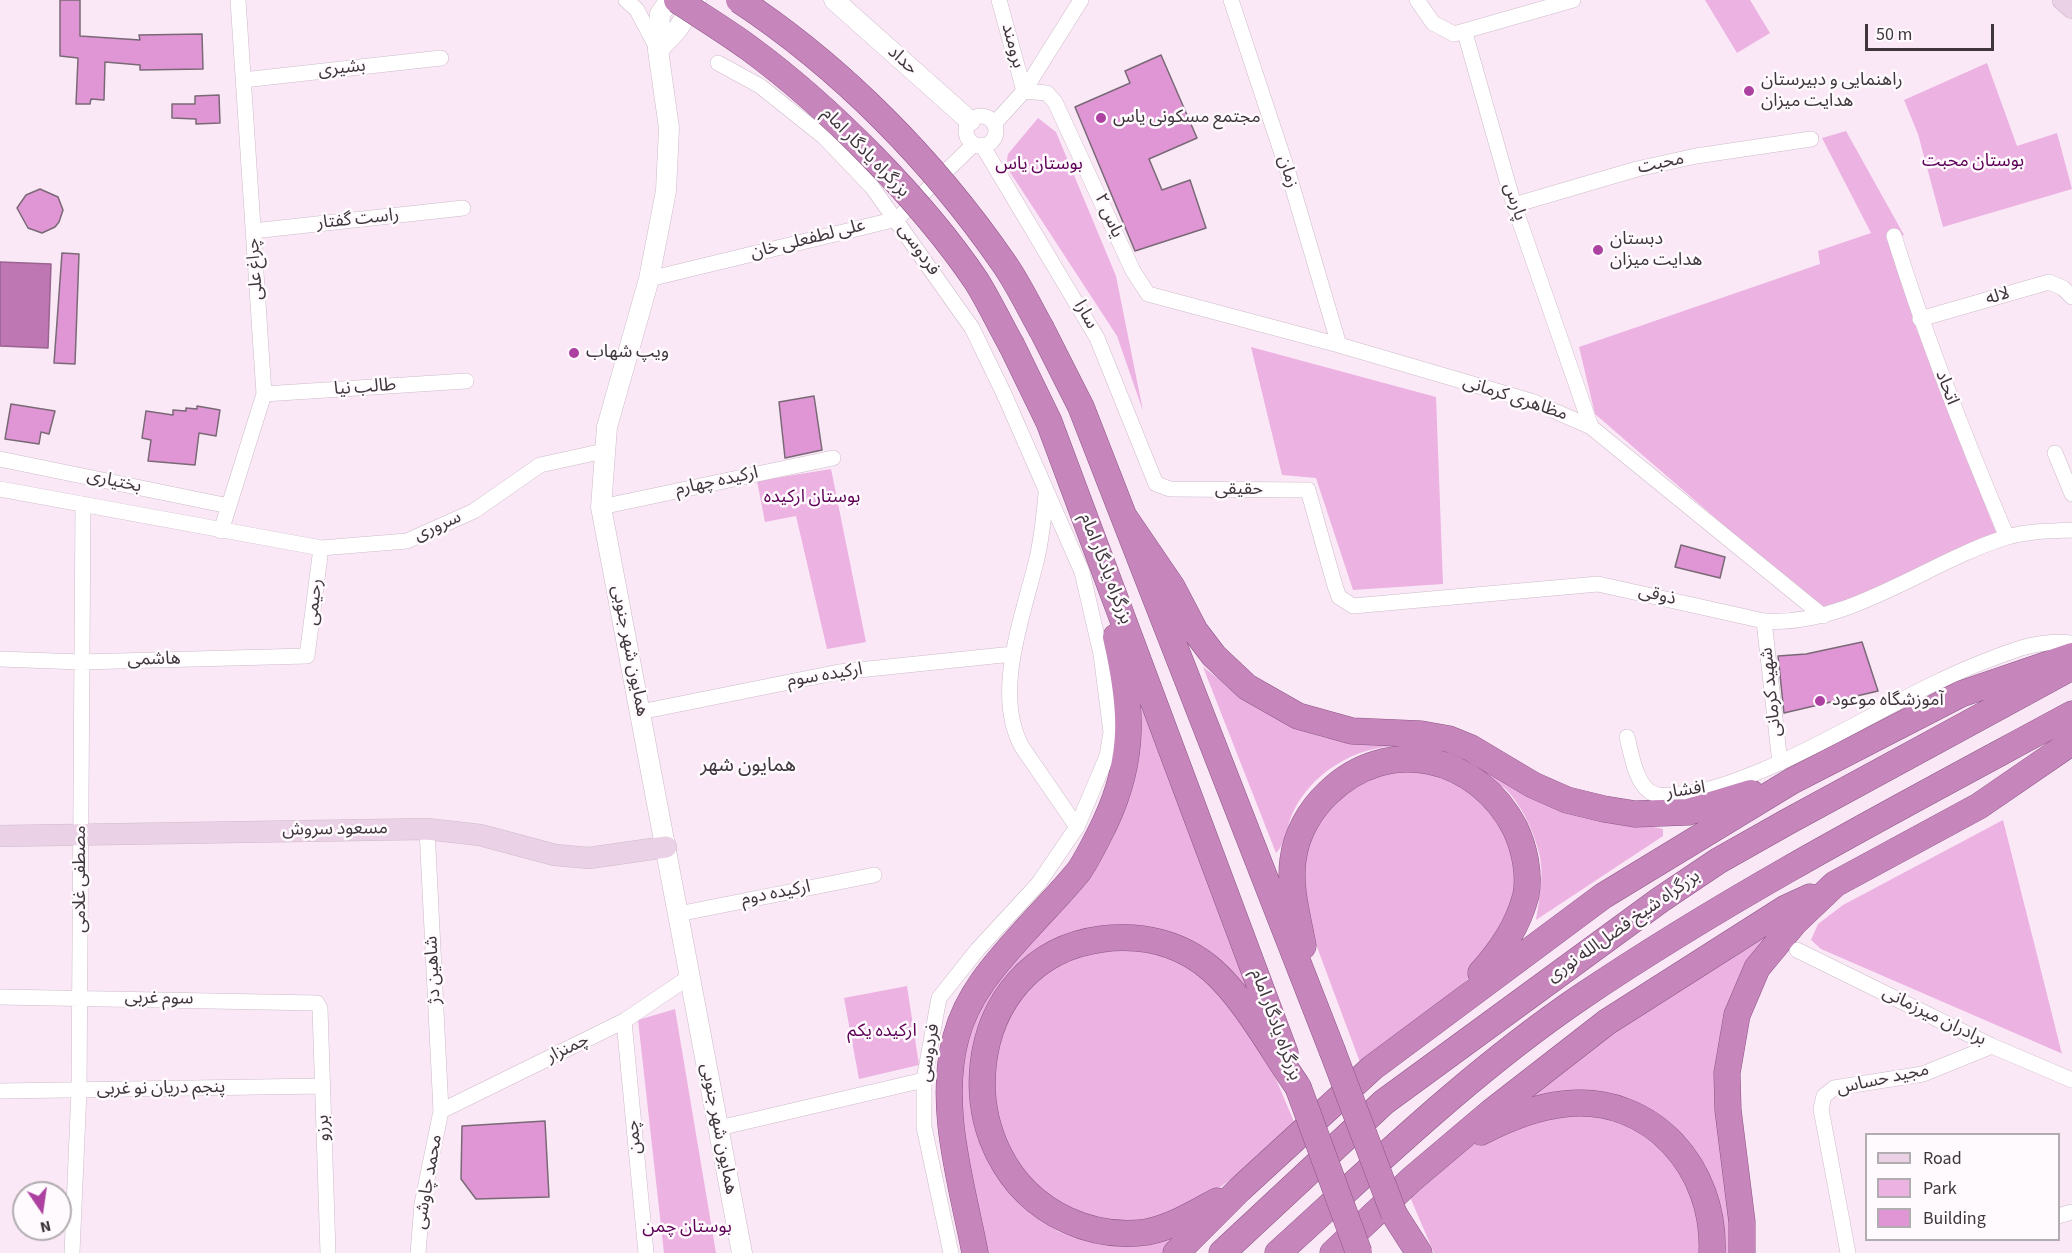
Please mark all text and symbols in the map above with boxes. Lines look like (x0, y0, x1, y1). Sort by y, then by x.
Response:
scale bar (1868, 12, 1997, 50)
street label: برومند (996, 21, 1028, 71)
text: 50 m (1876, 22, 1912, 47)
street label: حداد (882, 42, 922, 80)
street label: بشیری (317, 56, 367, 82)
place label: راهنمایی و دبیرستان هدایت میزان (1761, 70, 1903, 112)
marker: راهنمایی و دبیرستان هدایت میزان (1742, 84, 1756, 98)
street label: بزرگراه یادگار امام (817, 103, 913, 203)
place label: مجتمع مسکونی یاس (1113, 107, 1261, 129)
marker: مجتمع مسکونی یاس (1094, 111, 1108, 125)
street label: محبت (1636, 149, 1686, 179)
park label: بوستان محبت (1922, 151, 2024, 173)
street label: زمان (1272, 153, 1302, 191)
park label: بوستان یاس (995, 154, 1083, 176)
street label: پارس (1498, 180, 1530, 224)
street label: یاس ۲ (1089, 190, 1127, 242)
street label: راست گفتار (316, 205, 400, 235)
street label: علی لطفعلی خان (748, 215, 868, 265)
street label: فردوسی (892, 220, 944, 280)
place label: دبستان هدایت میزان (1610, 229, 1702, 272)
street label: چراغ‌ علی (243, 237, 269, 301)
marker: دبستان هدایت میزان (1591, 243, 1605, 257)
street label: لاله (1984, 283, 2012, 311)
street label: سارا (1068, 297, 1102, 333)
place label: ویپ شهاب (586, 342, 669, 364)
marker: ویپ شهاب (567, 346, 581, 360)
street label: اتحاد (1930, 368, 1962, 408)
street label: مظاهری کرمانی (1460, 372, 1570, 426)
street label: طالب‌ نیا (333, 375, 397, 401)
street label: ارکیده چهارم (674, 463, 760, 501)
street label: بختیاری (85, 466, 143, 498)
street label: حقیقی (1215, 479, 1263, 501)
park label: بوستان ارکیده (764, 487, 860, 509)
street label: سروری (411, 507, 465, 547)
street label: بزرگراه یادگار امام (1074, 511, 1136, 627)
street label: رحیمی (302, 578, 328, 626)
street label: ذوقی (1636, 581, 1678, 611)
street label: همایون‌ شهر جنوبی (606, 584, 652, 718)
street label: شهید کرمانی (1757, 646, 1787, 738)
street label: هاشمی (127, 649, 181, 671)
street label: ارکیده سوم (786, 659, 864, 693)
place label: آموزشگاه موعود (1832, 690, 1944, 712)
marker: آموزشگاه موعود (1813, 694, 1827, 708)
district label: همایون شهر (700, 755, 796, 779)
street label: افشار (1665, 778, 1707, 804)
street label: مسعود سروش (282, 818, 388, 842)
street label: مصطفی غلامی (70, 825, 92, 933)
street label: بزرگراه شیخ فضل‌الله نوری (1543, 866, 1705, 988)
street label: ارکیده دوم (740, 877, 812, 911)
street label: شاهین دژ (421, 935, 447, 1005)
street label: بزرگراه یادگار امام (1245, 966, 1305, 1084)
street label: برادران میرزمانی (1879, 983, 1989, 1051)
street label: سوم غربی (124, 988, 194, 1010)
park label: ارکیده یکم (847, 1021, 917, 1043)
street label: فردوسی (915, 1022, 945, 1084)
street label: چمنزار (543, 1029, 593, 1069)
street label: مجید حساس (1835, 1060, 1931, 1100)
street label: همایون‌ شهر جنوبی (695, 1062, 741, 1196)
street label: پنجم دریان‌ نو غربی (97, 1077, 225, 1101)
street label: برزو (313, 1114, 335, 1142)
street label: چمن (623, 1119, 647, 1155)
street label: محمد چاوشی (410, 1133, 448, 1231)
legend (1865, 1133, 2060, 1241)
text: Road (1923, 1146, 1962, 1171)
text: Park (1923, 1176, 1957, 1201)
north arrow (12, 1181, 72, 1241)
text: Building (1923, 1206, 1986, 1231)
text: N (38, 1215, 53, 1239)
park label: بوستان چمن (642, 1217, 732, 1239)

